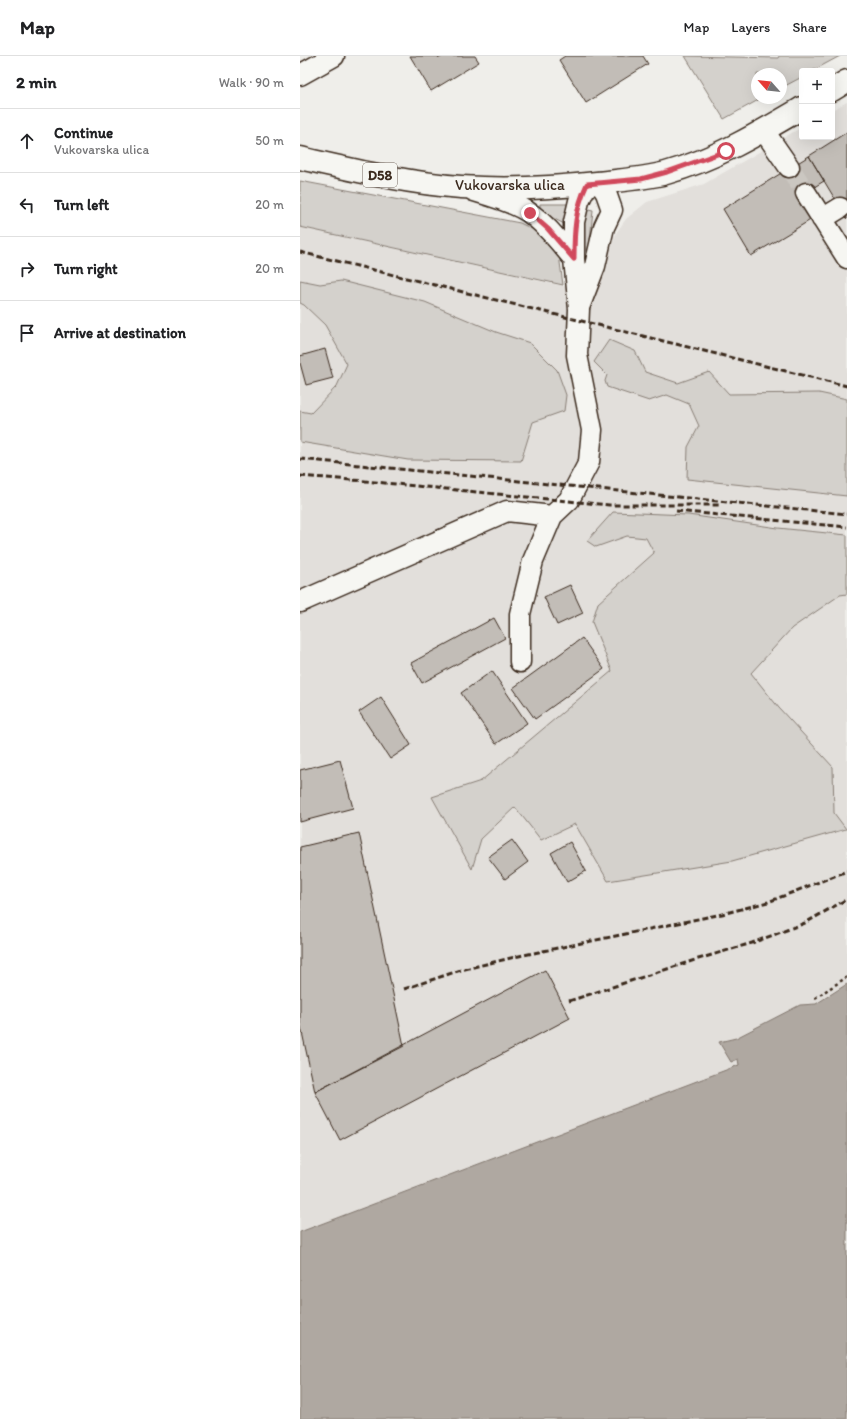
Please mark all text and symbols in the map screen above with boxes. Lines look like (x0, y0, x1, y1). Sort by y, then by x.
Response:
text: Map (20, 16, 55, 39)
text: Map (684, 19, 709, 36)
text: Layers (731, 19, 770, 36)
text: Share (792, 19, 827, 36)
north arrow (751, 68, 787, 104)
map controls (799, 68, 835, 140)
button: + (799, 68, 835, 104)
text: 2 min (16, 72, 56, 92)
text: Walk · 90 m (219, 75, 284, 90)
button: − (799, 104, 835, 140)
text: Continue (54, 124, 113, 142)
icon: ahead (16, 130, 38, 152)
text: 50 m (255, 133, 284, 148)
text: Vukovarska ulica (54, 142, 149, 157)
route start (717, 142, 735, 160)
road number: D58 (363, 163, 397, 187)
street label: Vukovarska ulica (455, 176, 565, 194)
icon: left (16, 194, 38, 216)
text: Turn left (54, 196, 109, 214)
text: 20 m (255, 197, 284, 212)
route end (521, 204, 539, 222)
icon: right (16, 258, 38, 280)
text: Turn right (54, 260, 118, 278)
text: 20 m (255, 261, 284, 276)
icon: arrive (16, 322, 38, 344)
text: Arrive at destination (54, 324, 186, 342)

